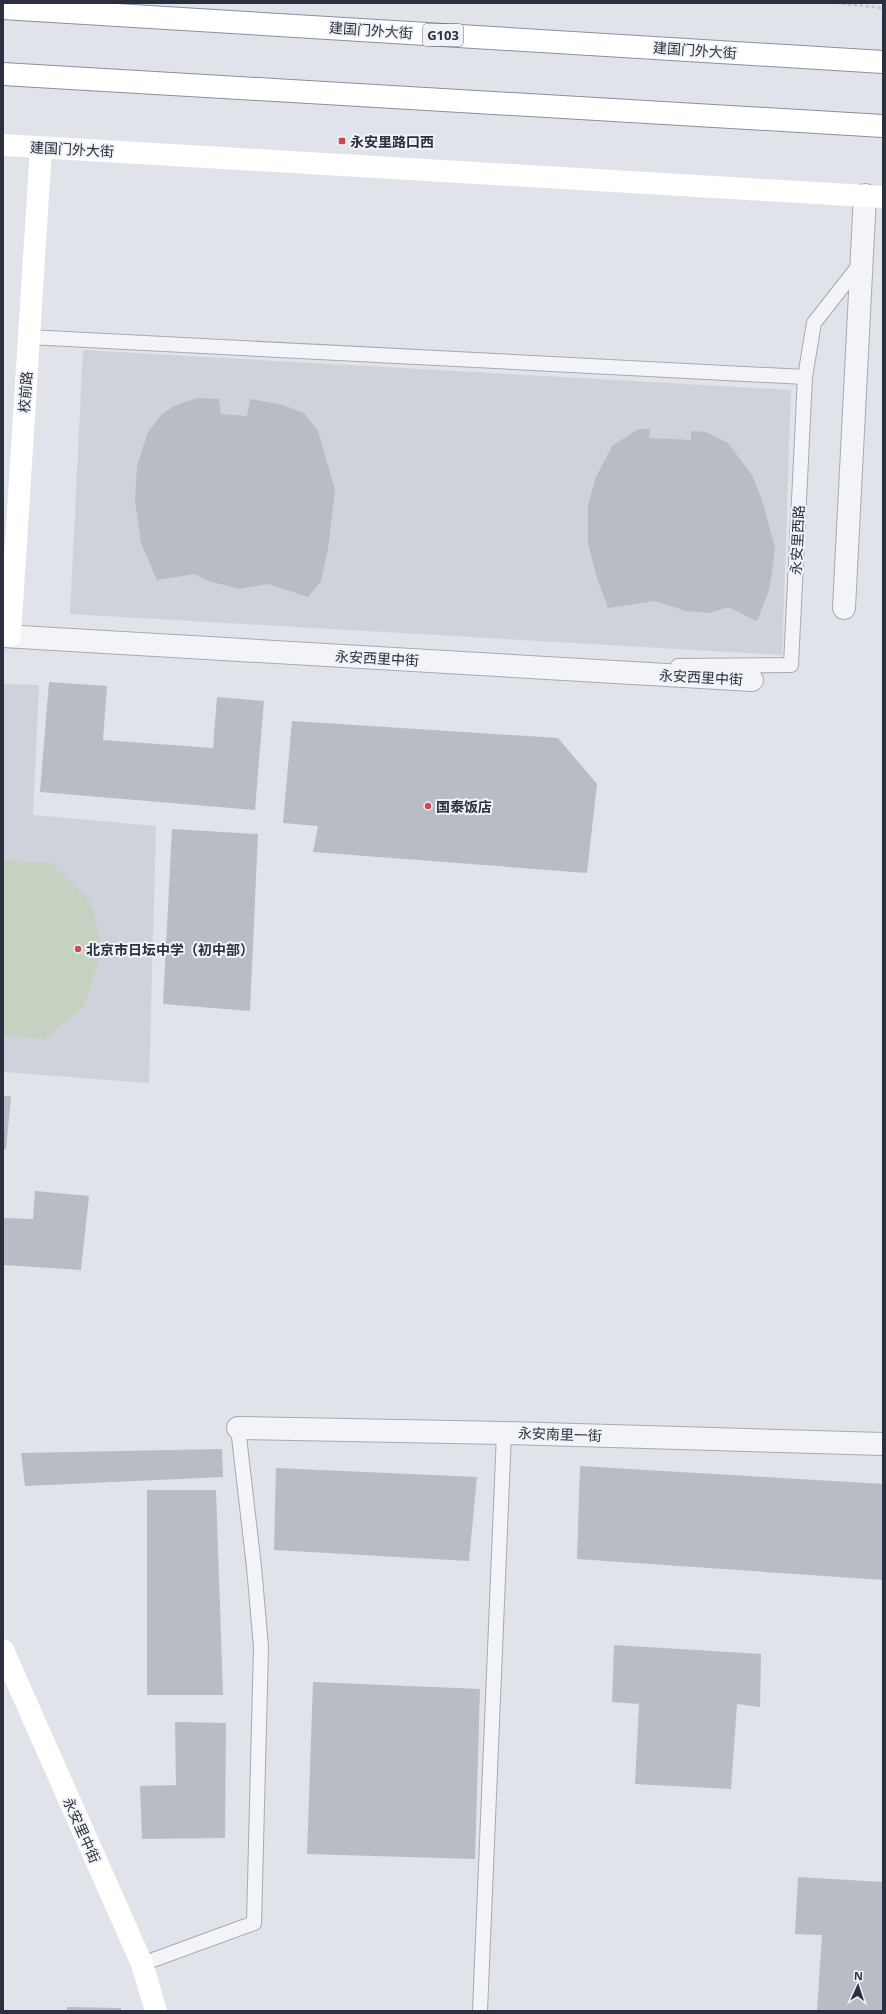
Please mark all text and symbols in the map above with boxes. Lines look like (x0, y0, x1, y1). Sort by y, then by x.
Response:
street label: 建国门外大街 (328, 18, 414, 42)
road number: G103 (423, 24, 463, 46)
street label: 建国门外大街 (652, 38, 738, 62)
place label: 永安里路口西 (350, 132, 434, 151)
marker: 永安里路口西 (337, 136, 347, 146)
street label: 建国门外大街 (30, 137, 114, 161)
street label: 校前路 (14, 370, 36, 414)
street label: 永安里西路 (786, 505, 808, 575)
street label: 永安西里中街 (335, 646, 419, 670)
street label: 永安西里中街 (659, 665, 743, 689)
place label: 国泰饭店 (436, 797, 492, 816)
marker: 国泰饭店 (423, 801, 433, 811)
place label: 北京市日坛中学（初中部） (86, 940, 254, 959)
marker: 北京市日坛中学（初中部） (73, 944, 83, 954)
street label: 永安南里一街 (518, 1423, 602, 1445)
street label: 永安里中街 (59, 1794, 105, 1866)
north arrow (838, 1966, 878, 2006)
text: N (854, 1968, 863, 1983)

